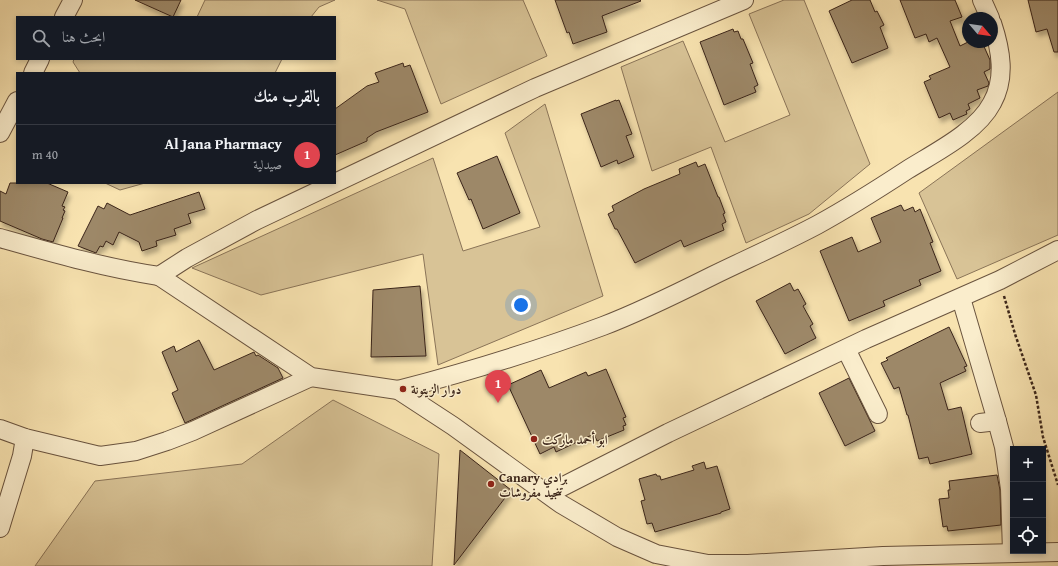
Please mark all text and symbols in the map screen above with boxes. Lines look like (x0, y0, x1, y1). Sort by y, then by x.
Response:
north arrow (962, 12, 998, 48)
search box (16, 16, 336, 60)
text: ابحث هنا (62, 26, 105, 47)
icon: search (30, 27, 52, 49)
text: بالقرب منك (253, 83, 320, 108)
text: Al Jana Pharmacy (164, 133, 282, 154)
text: 40 m (32, 145, 58, 164)
text: 1 (304, 145, 310, 164)
text: صيدلية (253, 155, 282, 174)
your location (511, 295, 531, 315)
pin: 1 (485, 370, 511, 403)
place label: دوار الزيتونة (411, 380, 461, 399)
marker: دوار الزيتونة (398, 384, 408, 394)
place label: ابو أحمد ماركت (542, 430, 608, 449)
marker: ابو أحمد ماركت (529, 434, 539, 444)
map controls (1010, 446, 1046, 554)
button: + (1010, 446, 1046, 482)
place label: Canary برادي تنجيد مفروشات (499, 468, 568, 502)
marker: Canary برادي تنجيد مفروشات (486, 479, 496, 489)
button: − (1010, 482, 1046, 518)
button: locate (1010, 518, 1046, 554)

